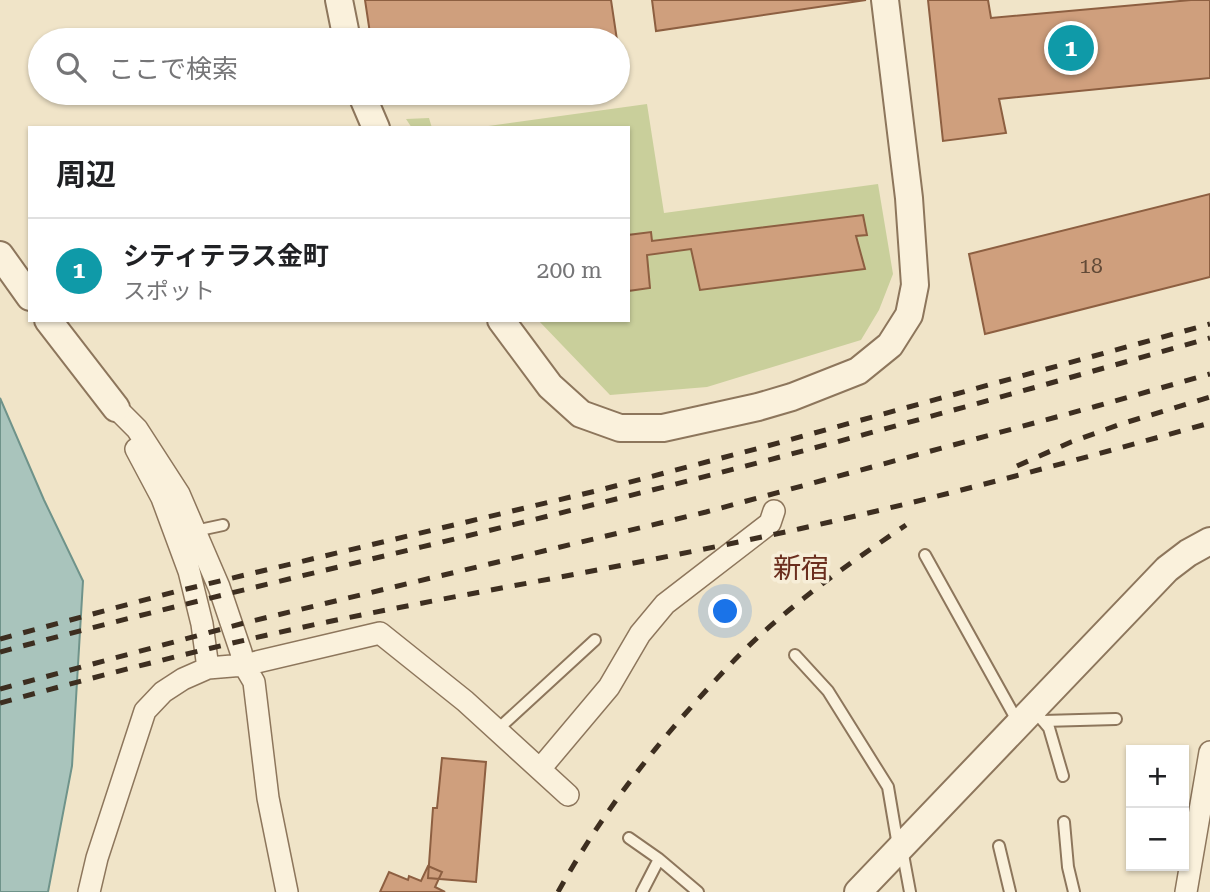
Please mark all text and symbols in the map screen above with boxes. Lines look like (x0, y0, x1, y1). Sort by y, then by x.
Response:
pin: 1 (1048, 22, 1094, 74)
search box (28, 28, 630, 105)
icon: search (52, 48, 90, 86)
text: ここで検索 (108, 54, 238, 84)
text: 周辺 (56, 157, 116, 192)
text: シティテラス金町 (123, 241, 329, 271)
house number: 18 (1079, 254, 1103, 278)
text: 1 (73, 257, 85, 284)
text: 200 m (537, 257, 602, 284)
text: スポット (123, 278, 215, 305)
district label: 新宿 (773, 552, 829, 585)
your location (708, 594, 742, 628)
map controls (1126, 745, 1189, 871)
button: + (1126, 745, 1189, 808)
button: − (1126, 808, 1189, 871)

